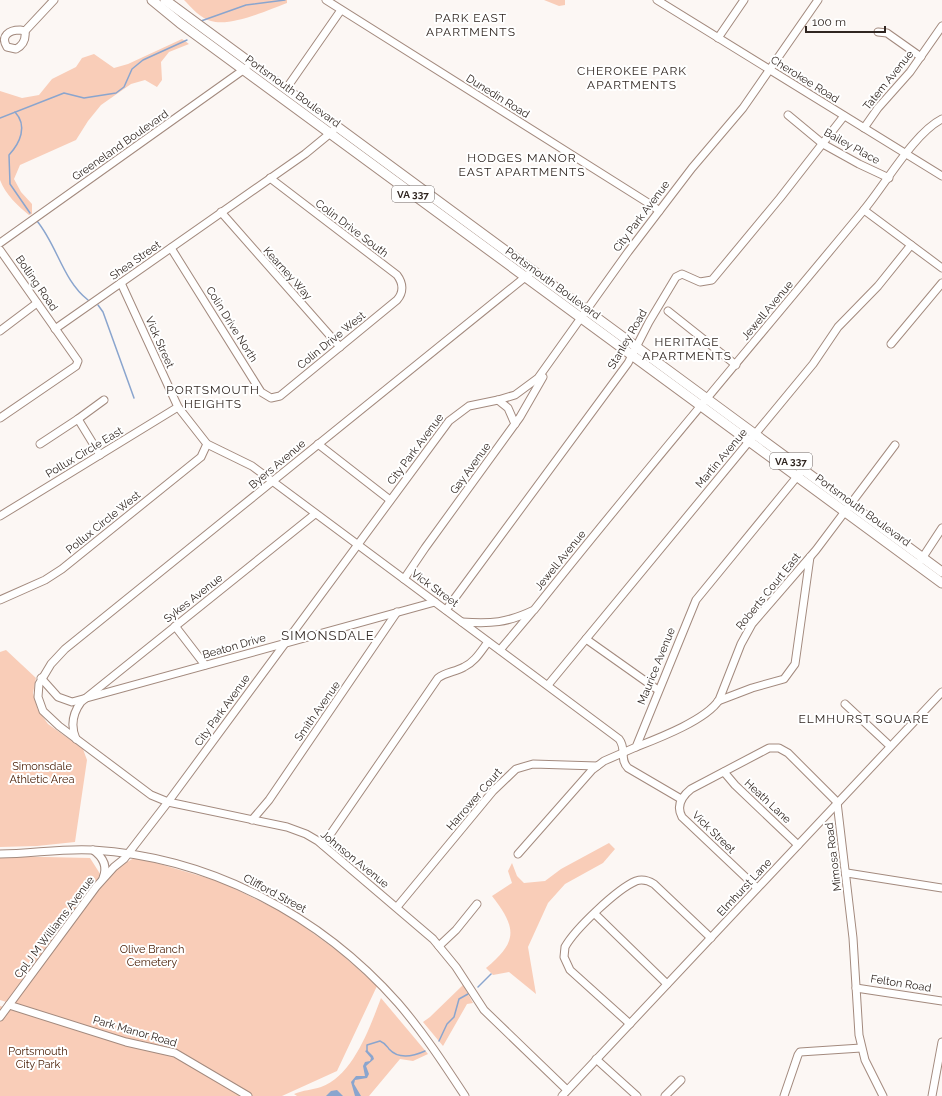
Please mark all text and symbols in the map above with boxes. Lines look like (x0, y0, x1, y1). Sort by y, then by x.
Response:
scale bar (806, 8, 885, 34)
district label: PARK EAST APARTMENTS (426, 11, 516, 39)
text: 100 m (812, 15, 846, 29)
street label: Tatem Avenue (860, 48, 917, 113)
street label: Portsmouth Boulevard (243, 53, 343, 130)
street label: Cherokee Road (768, 53, 842, 106)
district label: CHEROKEE PARK APARTMENTS (577, 64, 687, 92)
street label: Dunedin Road (464, 72, 532, 121)
street label: Greeneland Boulevard (70, 107, 171, 184)
street label: Bailey Place (822, 126, 882, 167)
district label: HODGES MANOR EAST APARTMENTS (458, 151, 586, 179)
street label: City Park Avenue (610, 178, 673, 254)
road number: VA 337 (392, 186, 434, 202)
street label: Colin Drive South (313, 197, 391, 260)
street label: Shea Street (107, 238, 163, 283)
street label: Kearney Way (261, 244, 315, 302)
street label: Portsmouth Boulevard (503, 245, 603, 322)
street label: Bolling Road (13, 253, 61, 314)
street label: Jewell Avenue (739, 278, 796, 343)
street label: Colin Drive North (203, 284, 260, 364)
street label: Stanley Road (605, 307, 650, 371)
street label: Colin Drive West (295, 309, 368, 372)
street label: Vick Street (142, 314, 177, 370)
district label: HERITAGE APARTMENTS (642, 335, 732, 363)
district label: PORTSMOUTH HEIGHTS (166, 383, 260, 411)
street label: City Park Avenue (384, 411, 447, 487)
street label: Pollux Circle East (43, 424, 125, 481)
street label: Martin Avenue (693, 426, 750, 490)
street label: Byers Avenue (246, 437, 309, 492)
street label: Gay Avenue (447, 440, 494, 497)
road number: VA 337 (770, 453, 812, 469)
street label: Portsmouth Boulevard (813, 472, 913, 549)
street label: Pollux Circle West (64, 488, 143, 556)
street label: Jewell Avenue (532, 527, 589, 593)
street label: Roberts Court East (733, 550, 804, 632)
street label: Vick Street (409, 567, 461, 610)
street label: Sykes Avenue (161, 571, 226, 625)
street label: Maurice Avenue (635, 625, 678, 707)
district label: SIMONSDALE (281, 628, 375, 643)
street label: Beaton Drive (201, 631, 268, 662)
street label: City Park Avenue (192, 671, 253, 749)
street label: Smith Avenue (292, 678, 343, 744)
district label: ELMHURST SQUARE (798, 712, 930, 726)
park label: Simonsdale Athletic Area (10, 760, 74, 786)
street label: Harrower Court (444, 765, 505, 833)
street label: Heath Lane (742, 777, 794, 826)
street label: Vick Street (689, 809, 738, 856)
street label: Mimosa Road (823, 822, 844, 892)
street label: Johnson Avenue (318, 828, 392, 891)
street label: Elmhurst Lane (714, 856, 775, 919)
street label: Clifford Street (241, 871, 309, 916)
street label: Cpl J M Williams Avenue (12, 873, 97, 981)
park label: Olive Branch Cemetery (120, 943, 184, 969)
street label: Felton Road (870, 972, 932, 995)
street label: Park Manor Road (91, 1013, 178, 1050)
park label: Portsmouth City Park (8, 1045, 68, 1071)

